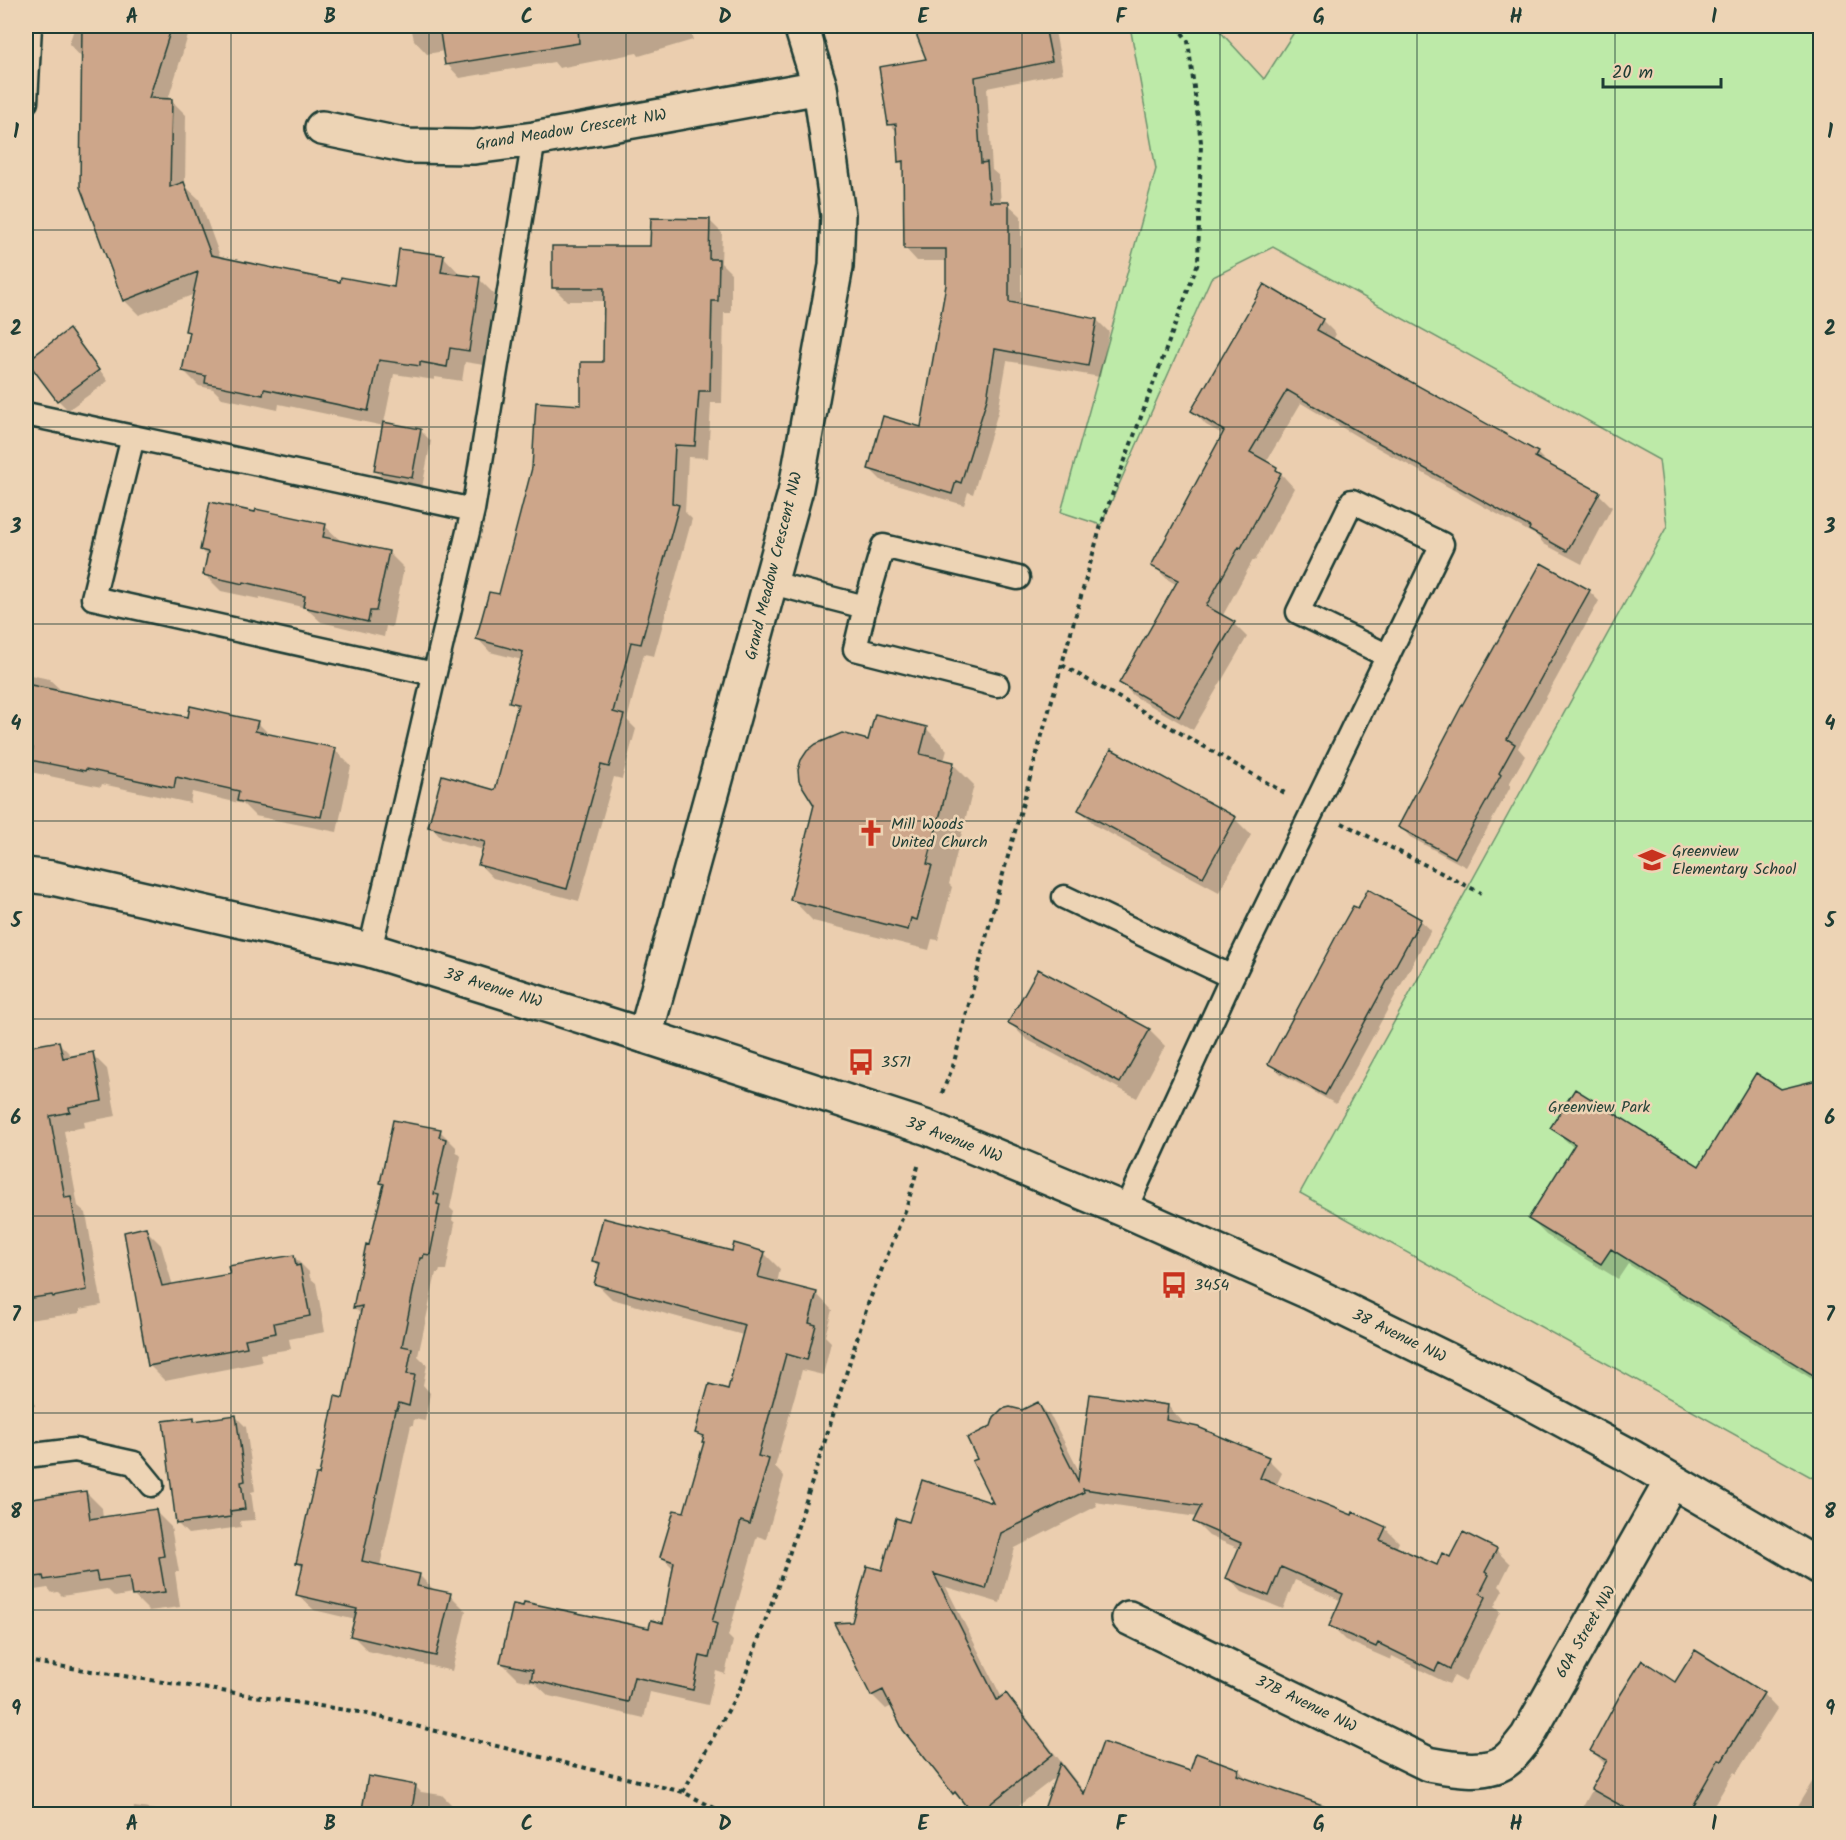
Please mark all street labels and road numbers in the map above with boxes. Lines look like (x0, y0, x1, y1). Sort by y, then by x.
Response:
street label: Grand Meadow Crescent NW (474, 103, 668, 157)
street label: Grand Meadow Crescent NW (739, 469, 809, 663)
street label: 38 Avenue NW (441, 961, 545, 1015)
street label: 38 Avenue NW (902, 1110, 1006, 1170)
street label: 38 Avenue NW (1348, 1302, 1450, 1370)
street label: 60A Street NW (1549, 1581, 1623, 1683)
street label: 37B Avenue NW (1251, 1669, 1361, 1739)

